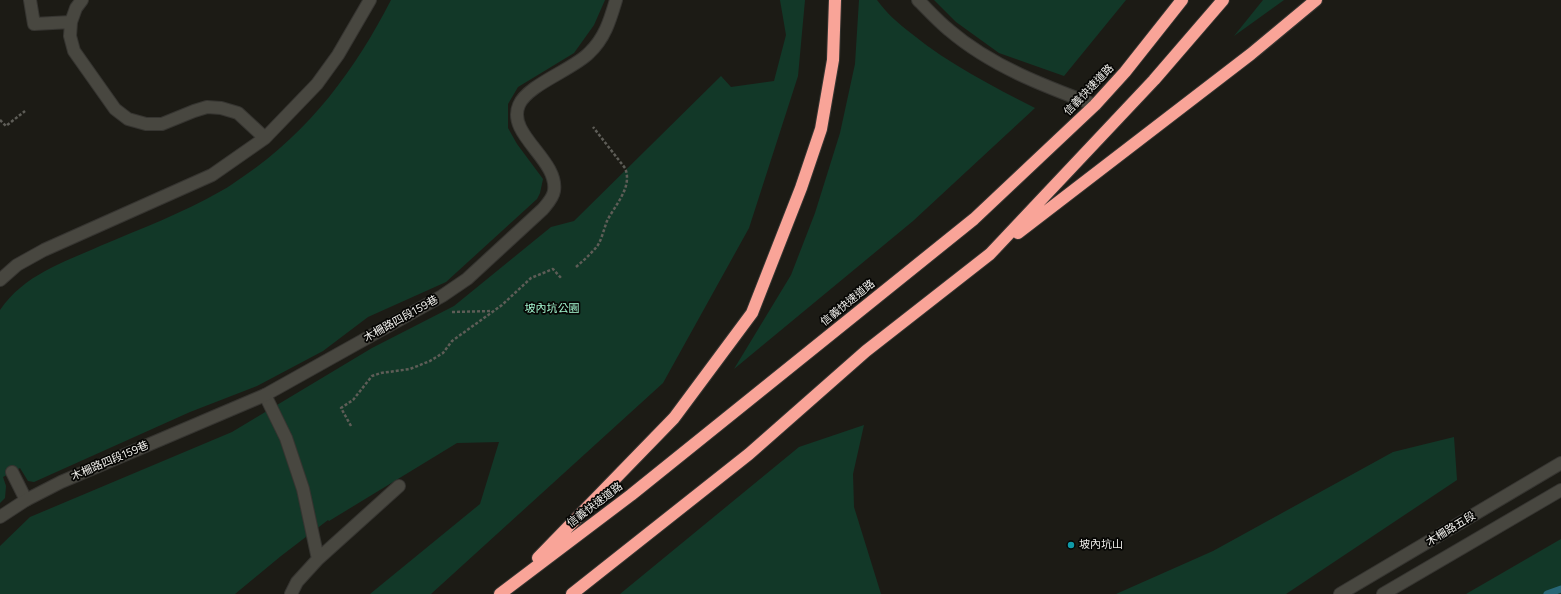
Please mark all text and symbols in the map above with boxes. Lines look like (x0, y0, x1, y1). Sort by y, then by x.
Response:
street label: 信義快速道路 (1061, 62, 1117, 118)
street label: 信義快速道路 (818, 277, 878, 329)
street label: 木柵路四段159巷 (361, 293, 441, 345)
park label: 坡內坑公園 (525, 302, 579, 316)
street label: 木柵路四段159巷 (69, 439, 151, 483)
street label: 信義快速道路 (565, 480, 625, 530)
street label: 木柵路五段 (1424, 509, 1478, 549)
place label: 坡內坑山 (1079, 538, 1123, 552)
marker: 坡內坑山 (1066, 540, 1076, 550)

